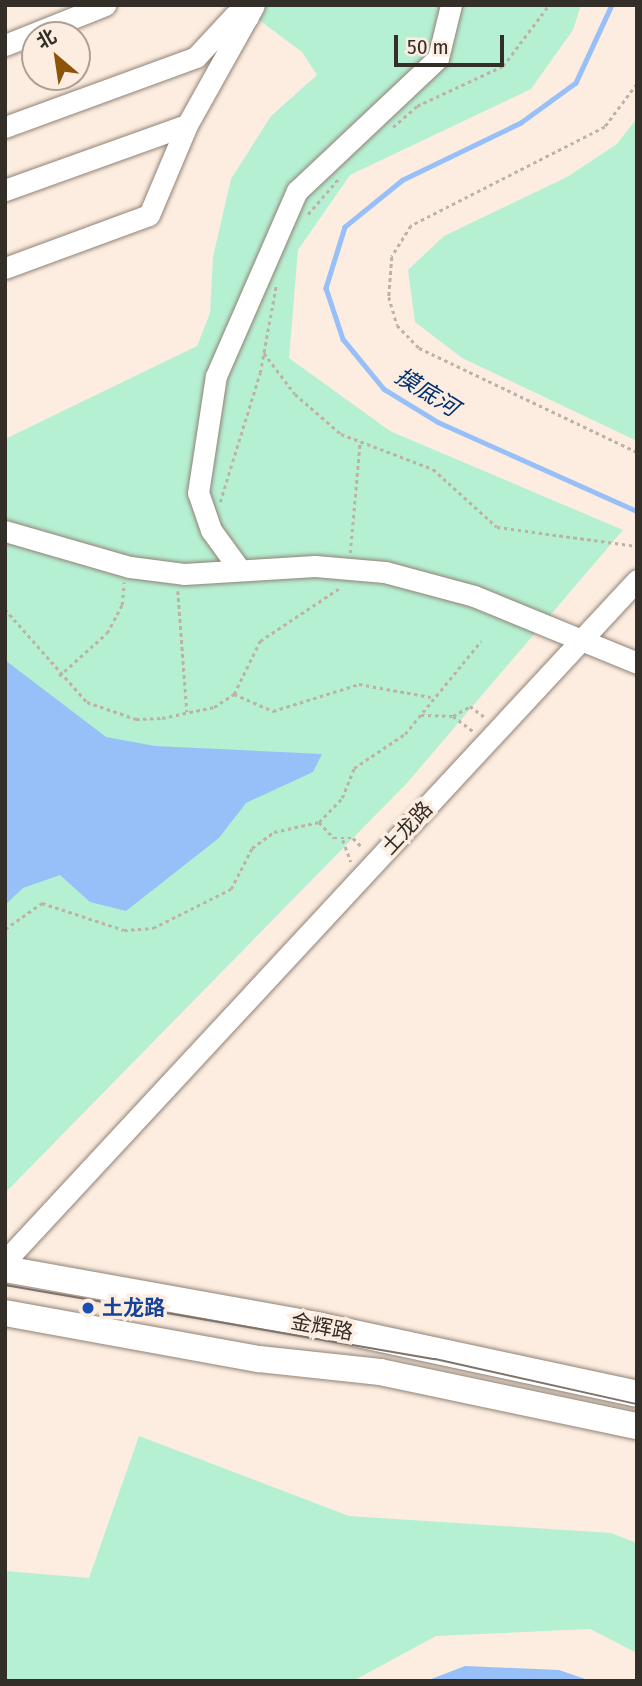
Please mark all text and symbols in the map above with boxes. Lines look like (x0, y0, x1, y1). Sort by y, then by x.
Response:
north arrow (21, 21, 91, 91)
scale bar (397, 21, 507, 65)
text: 北 (33, 24, 60, 54)
text: 50 m (407, 34, 449, 60)
water label: 摸底河 (390, 362, 464, 422)
street label: 土龙路 (376, 796, 438, 860)
place label: 土龙路 (102, 1295, 165, 1321)
marker: 土龙路 (80, 1300, 96, 1316)
street label: 金辉路 (289, 1309, 355, 1345)

